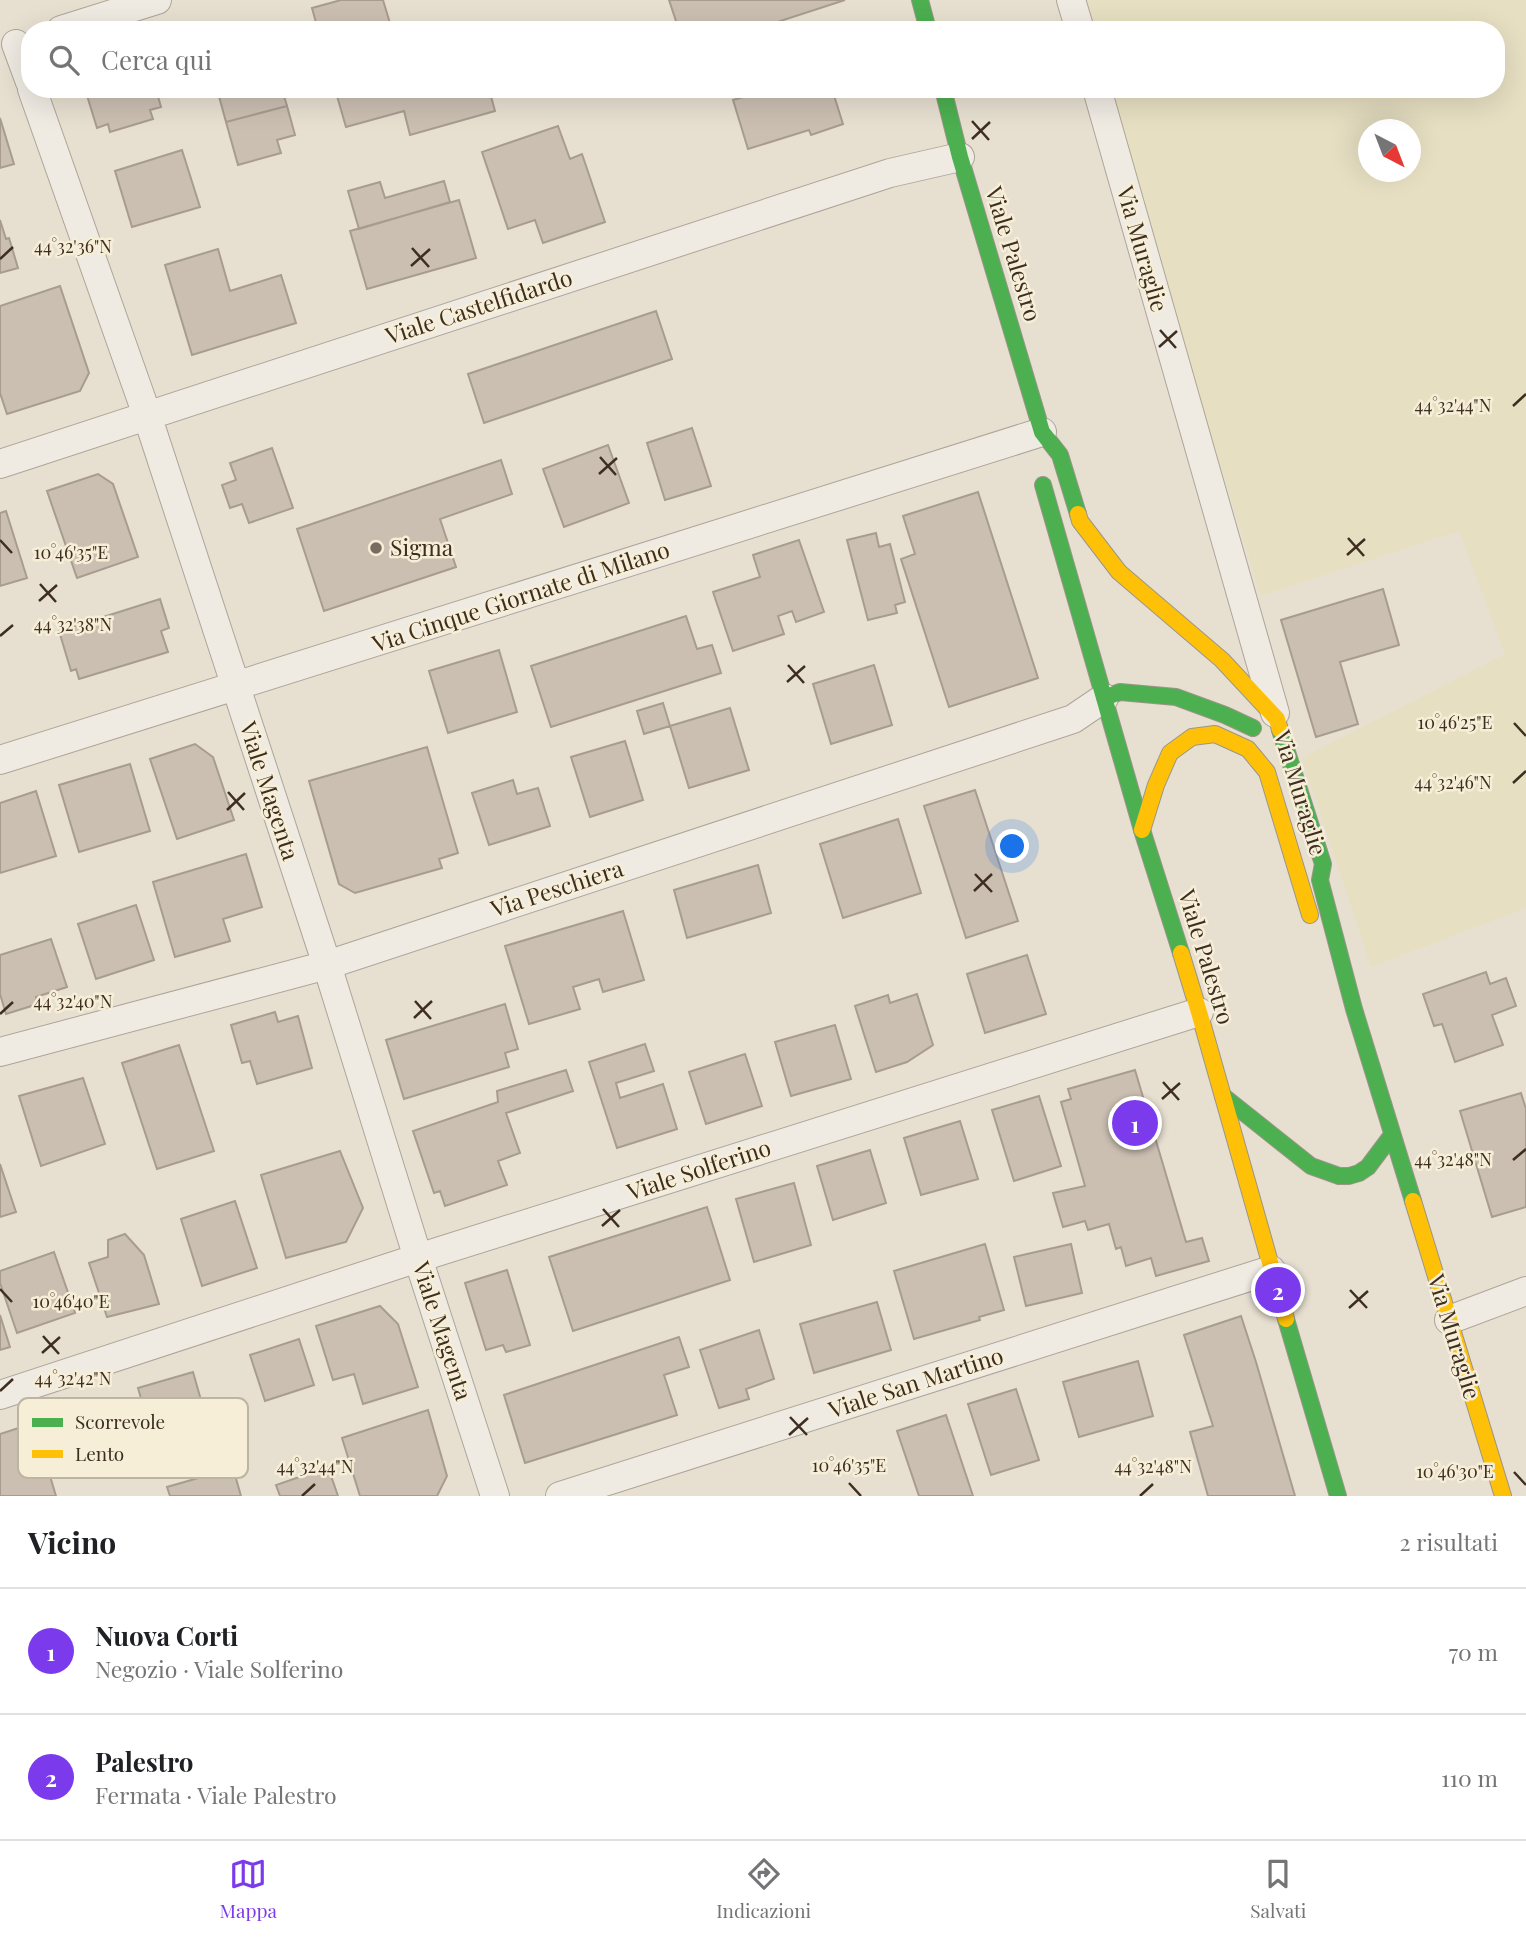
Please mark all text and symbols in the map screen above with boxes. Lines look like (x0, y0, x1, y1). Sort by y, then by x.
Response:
search box (21, 21, 1505, 98)
icon: search (45, 41, 83, 79)
text: Cerca qui (101, 42, 212, 77)
north arrow (1358, 119, 1421, 182)
street label: Viale Palestro (979, 181, 1050, 325)
street label: Via Muraglie (1110, 181, 1176, 315)
text: 44°32'36"N (34, 234, 112, 258)
street label: Viale Castelfidardo (380, 261, 576, 351)
text: 44°32'44"N (1415, 393, 1492, 417)
place label: Sigma (390, 531, 454, 562)
street label: Via Cinque Giornate di Milano (367, 533, 673, 659)
text: 10°46'35"E (34, 540, 108, 564)
marker: Sigma (368, 540, 384, 556)
text: 44°32'38"N (34, 612, 112, 636)
text: 10°46'25"E (1417, 710, 1493, 734)
street label: Viale Magenta (233, 716, 308, 864)
street label: Via Muraglie (1267, 725, 1335, 859)
text: 44°32'46"N (1414, 770, 1492, 794)
your location (995, 829, 1029, 863)
street label: Via Peschiera (485, 851, 627, 924)
street label: Viale Palestro (1172, 884, 1243, 1028)
text: 44°32'40"N (34, 989, 113, 1013)
pin: 1 (1112, 1097, 1158, 1149)
street label: Viale Solferino (622, 1131, 774, 1207)
text: 44°32'48"N (1414, 1147, 1492, 1171)
street label: Viale Magenta (406, 1256, 481, 1404)
pin: 2 (1255, 1264, 1301, 1316)
street label: Via Muraglie (1421, 1269, 1489, 1403)
text: 10°46'40"E (32, 1289, 110, 1313)
street label: Viale San Martino (823, 1339, 1007, 1425)
text: 44°32'42"N (35, 1366, 112, 1390)
legend (18, 1398, 248, 1478)
text: Scorrevole (75, 1408, 165, 1434)
text: Lento (75, 1440, 124, 1466)
text: 10°46'35"E (812, 1453, 886, 1477)
text: 44°32'44"N (277, 1454, 354, 1478)
text: 44°32'48"N (1114, 1454, 1192, 1478)
text: 10°46'30"E (1416, 1459, 1494, 1483)
text: Vicino (28, 1522, 116, 1562)
text: 2 risultati (1400, 1526, 1498, 1557)
text: Nuova Corti (95, 1618, 238, 1653)
text: 1 (47, 1636, 55, 1667)
text: 70 m (1449, 1636, 1498, 1667)
text: Negozio · Viale Solferino (95, 1653, 343, 1684)
text: Palestro (95, 1744, 193, 1779)
text: 2 (45, 1762, 57, 1793)
text: 110 m (1441, 1762, 1498, 1793)
text: Fermata · Viale Palestro (95, 1779, 337, 1810)
tab: Mappa (220, 1855, 277, 1923)
tab: Indicazioni (716, 1855, 811, 1923)
tab: Salvati (1250, 1855, 1306, 1923)

